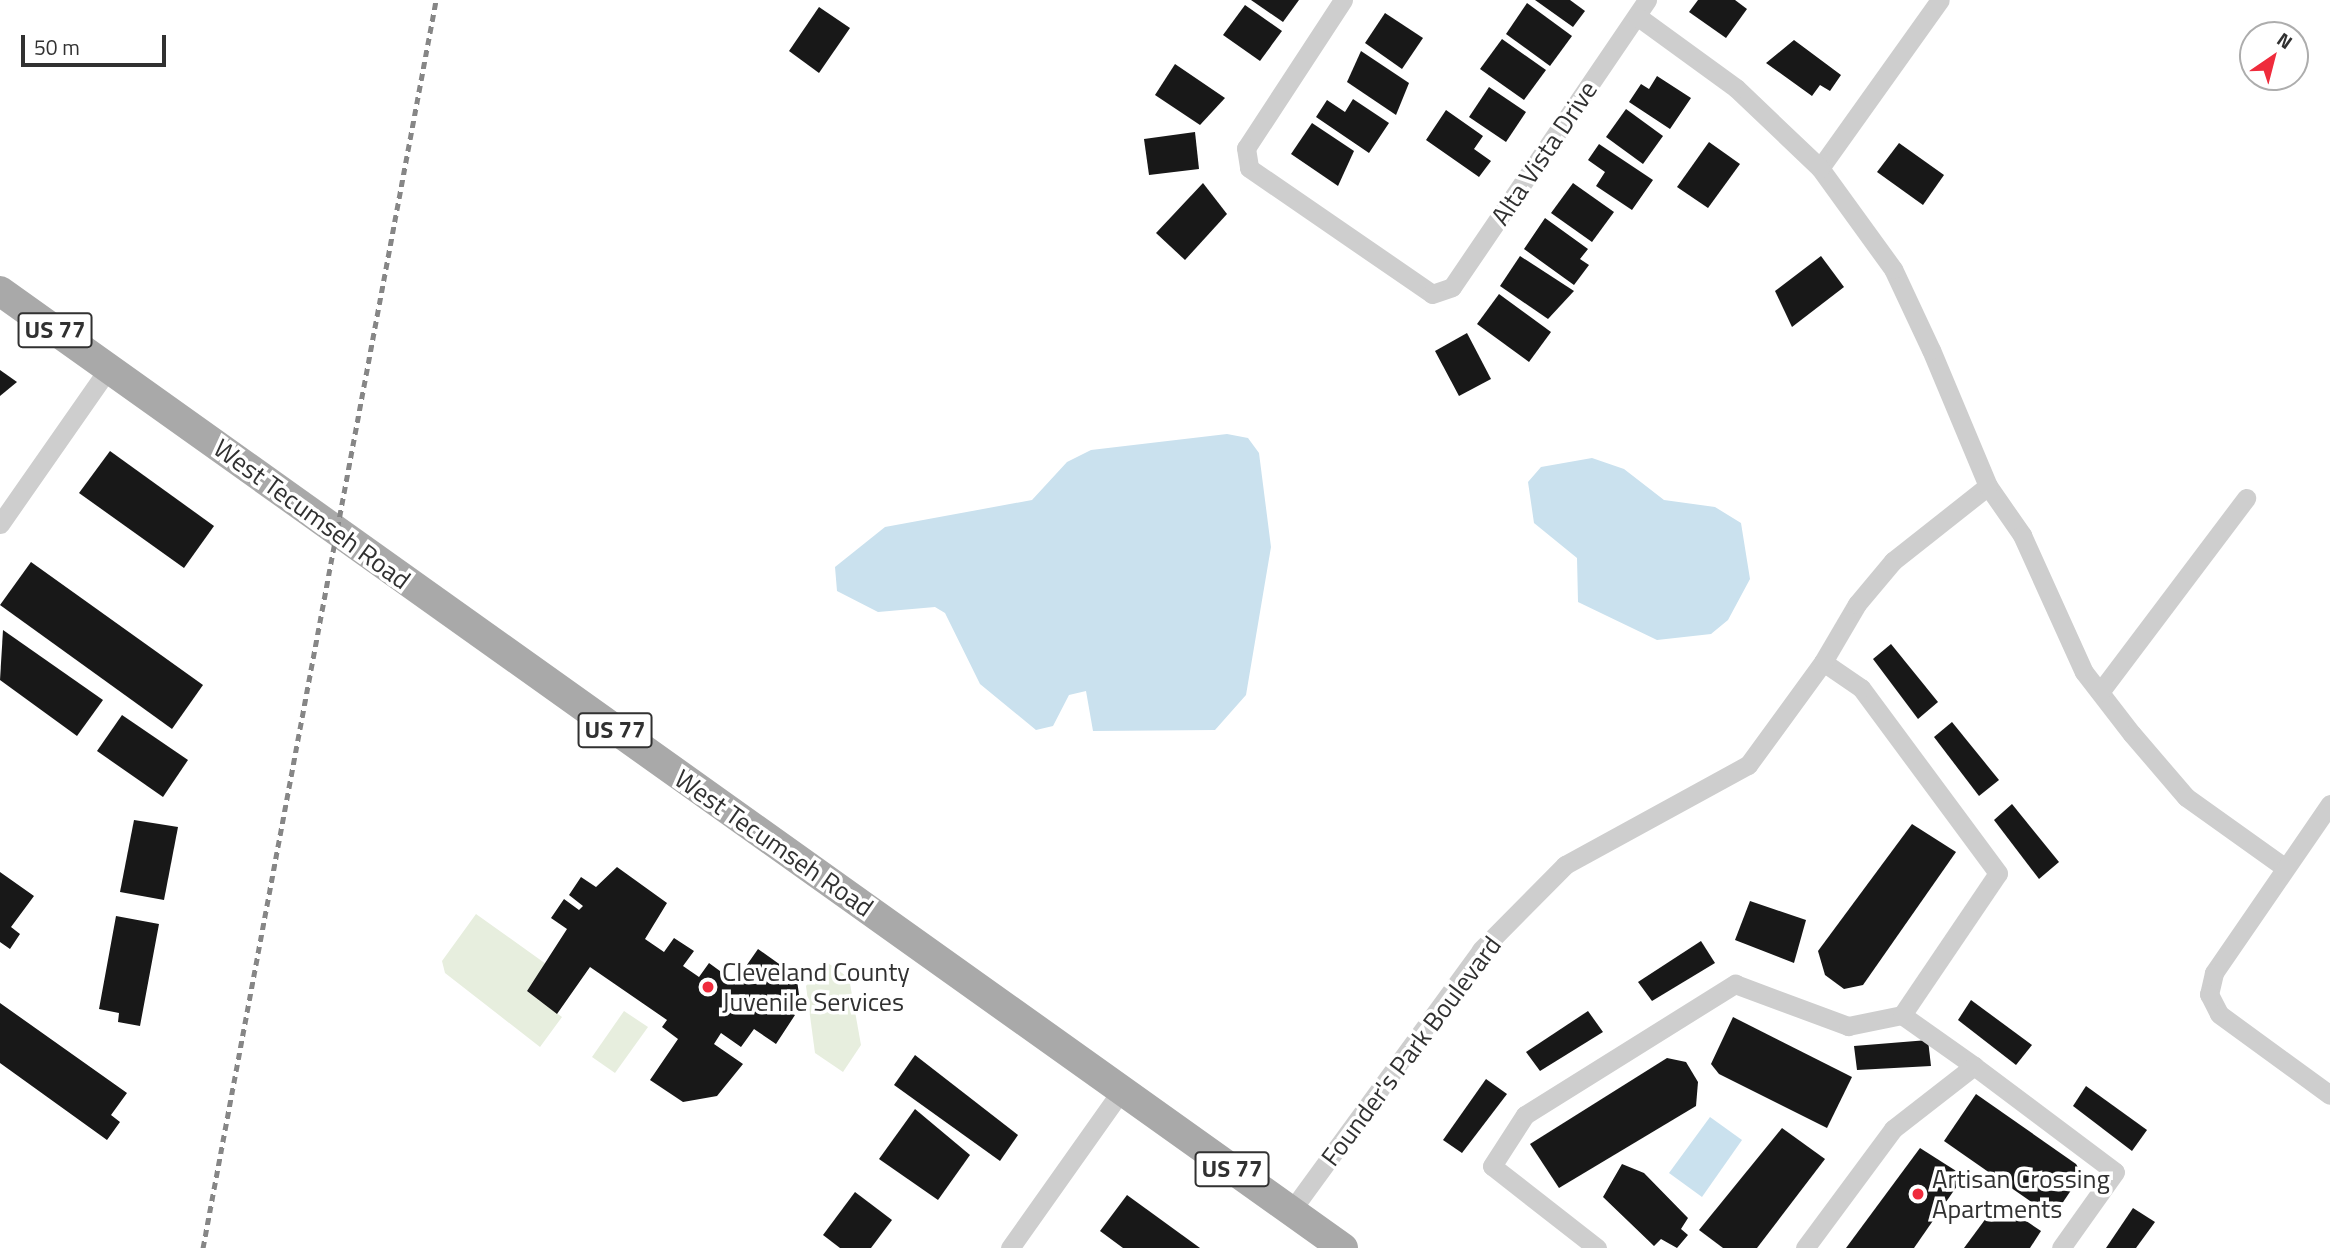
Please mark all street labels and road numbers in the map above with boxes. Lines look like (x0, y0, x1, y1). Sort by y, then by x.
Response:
street label: Alta Vista Drive (1484, 75, 1604, 231)
road number: US 77 (16, 310, 94, 351)
street label: West Tecumseh Road (208, 432, 416, 596)
road number: US 77 (576, 710, 654, 750)
street label: West Tecumseh Road (669, 763, 879, 923)
street label: Founder's Park Boulevard (1314, 930, 1508, 1172)
road number: US 77 (1194, 1148, 1270, 1190)

